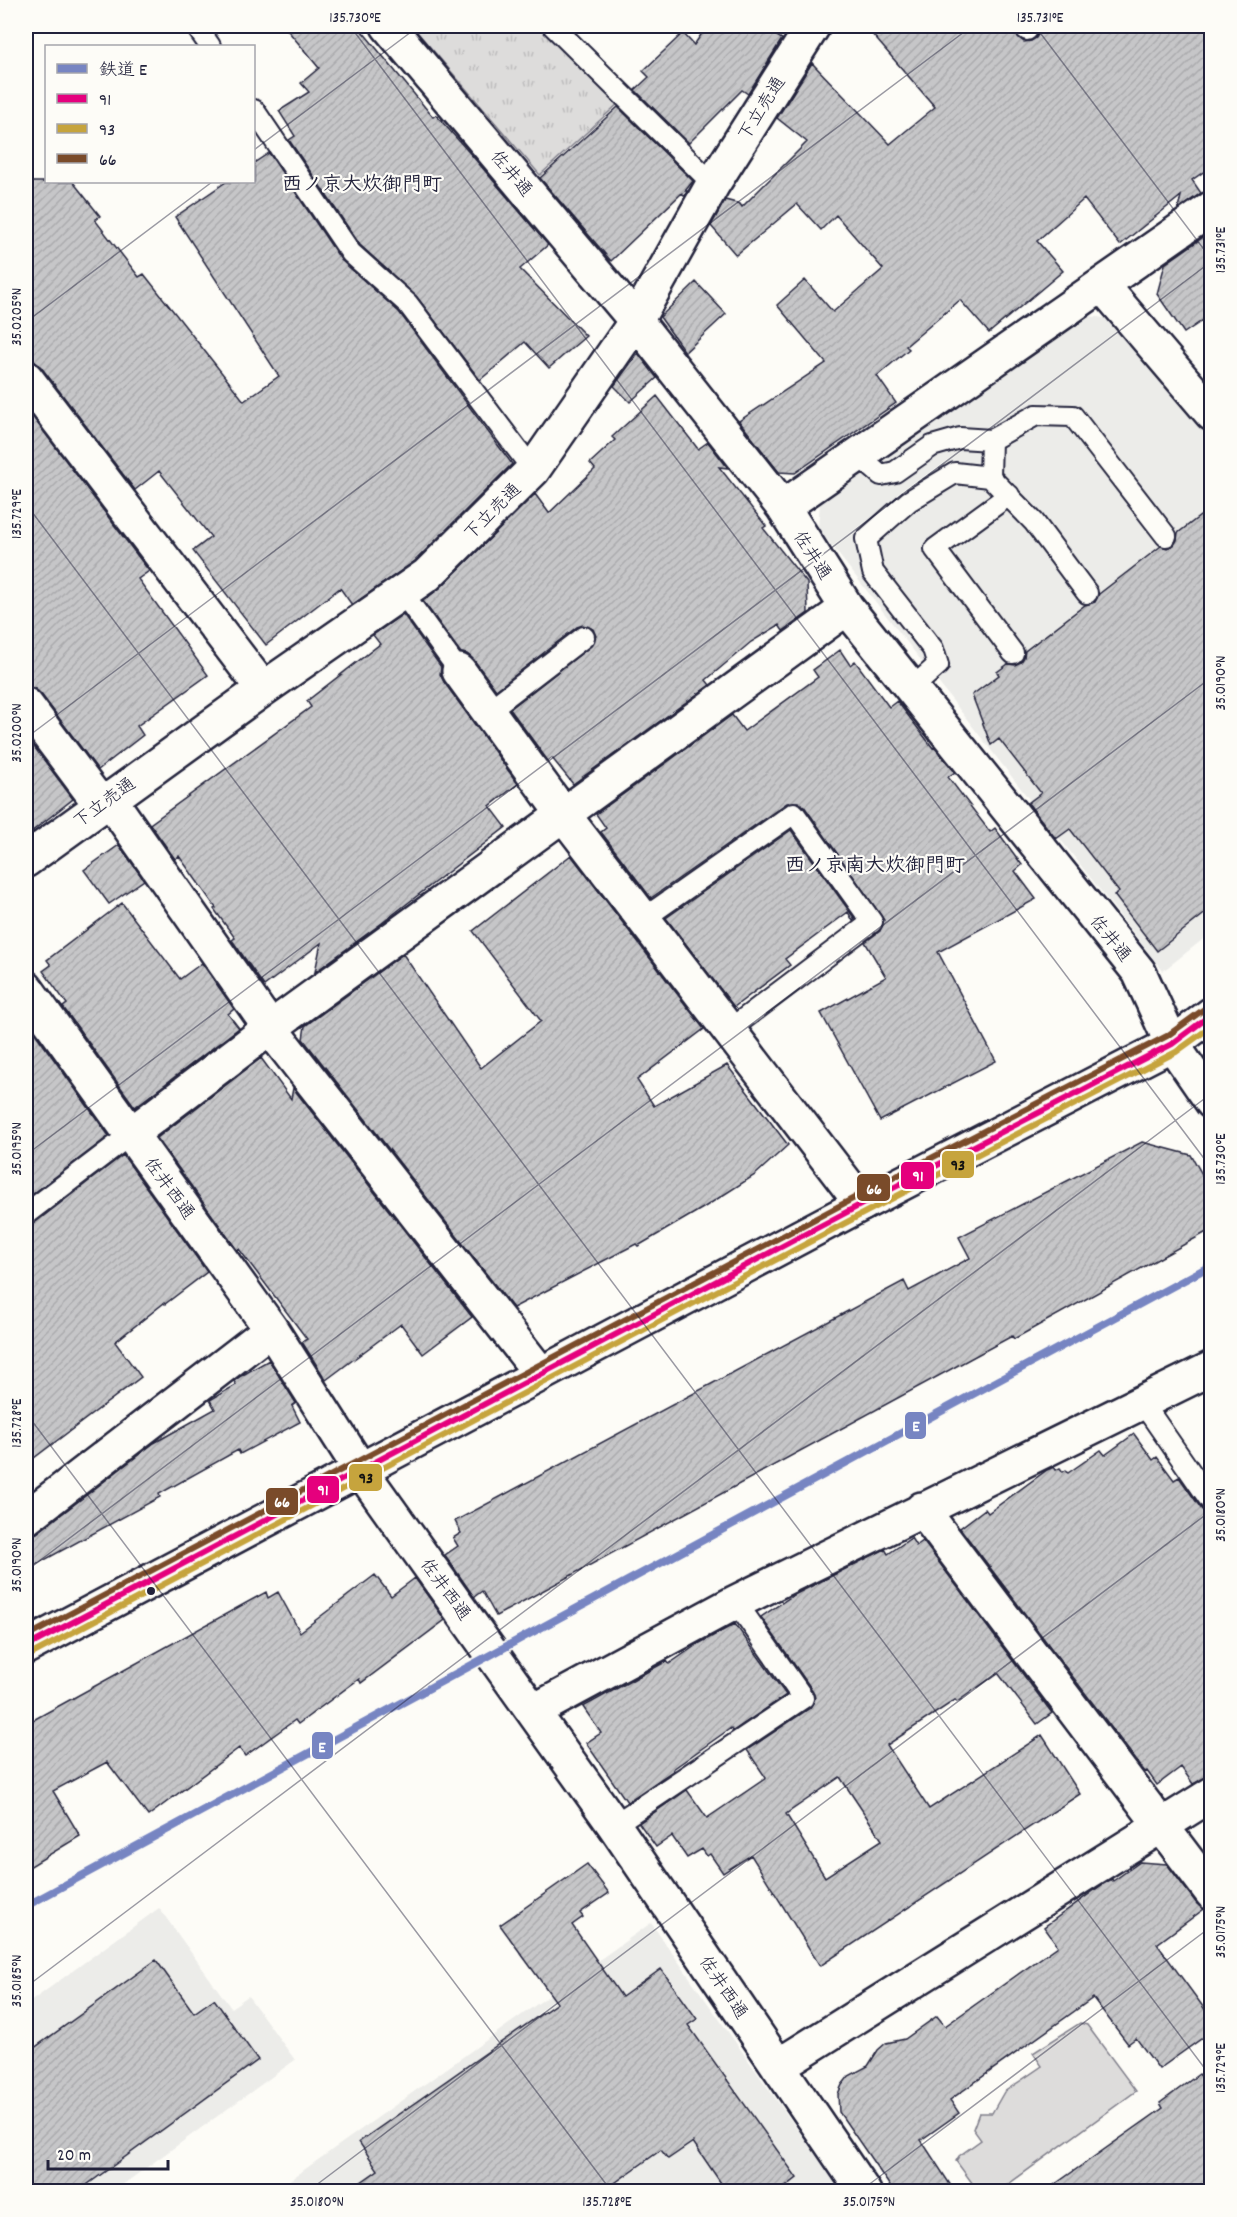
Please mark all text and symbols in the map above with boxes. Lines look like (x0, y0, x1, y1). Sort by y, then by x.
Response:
text: 135.730°E (329, 8, 381, 30)
text: 135.731°E (1017, 8, 1064, 30)
legend (45, 45, 255, 183)
text: 鉄道 E (99, 59, 147, 84)
street label: 下立売通 (733, 72, 793, 146)
text: 91 (99, 89, 111, 114)
text: 93 (99, 119, 115, 144)
street label: 佐井通 (483, 146, 537, 203)
text: 66 (99, 149, 117, 174)
district label: 西ノ京大炊御門町 (282, 172, 442, 200)
text: 135.731°E (1211, 226, 1233, 273)
text: 35.0205°N (7, 288, 29, 346)
street label: 下立売通 (459, 478, 528, 547)
text: 135.729°E (7, 489, 29, 539)
street label: 佐井通 (786, 527, 836, 586)
text: 35.0190°N (1211, 656, 1233, 710)
text: 35.0200°N (7, 703, 29, 763)
street label: 下立売通 (69, 773, 142, 835)
district label: 西ノ京南大炊御門町 (785, 853, 965, 881)
street label: 佐井通 (1082, 911, 1136, 968)
text: 35.0195°N (7, 1122, 29, 1176)
text: 135.730°E (1211, 1133, 1233, 1185)
line badge: 93 (941, 1150, 975, 1179)
street label: 佐井西通 (137, 1153, 199, 1226)
text: 93 (951, 1155, 965, 1178)
line badge: 91 (900, 1161, 935, 1190)
text: 91 (913, 1166, 923, 1189)
line badge: 66 (856, 1173, 891, 1202)
text: 66 (866, 1179, 882, 1202)
text: 135.728°E (7, 1398, 29, 1448)
line badge: E (904, 1411, 927, 1440)
text: E (912, 1416, 920, 1439)
line badge: 93 (348, 1463, 383, 1492)
text: 93 (359, 1468, 373, 1491)
line badge: 91 (306, 1475, 340, 1504)
text: 91 (318, 1480, 328, 1503)
line badge: 66 (265, 1487, 299, 1516)
text: 35.0180°N (1211, 1488, 1233, 1542)
text: 66 (274, 1492, 290, 1515)
text: 35.0190°N (7, 1538, 29, 1592)
street label: 佐井西通 (413, 1554, 475, 1627)
unlabelled marker (145, 1585, 157, 1597)
line badge: E (311, 1731, 334, 1760)
text: E (318, 1737, 326, 1760)
text: 35.0175°N (1211, 1906, 1233, 1958)
street label: 佐井西通 (691, 1952, 752, 2025)
text: 35.0185°N (7, 1955, 29, 2007)
text: 135.729°E (1211, 2043, 1233, 2093)
scale bar (48, 2133, 168, 2171)
text: 20 m (57, 2144, 91, 2169)
text: 35.0180°N (290, 2192, 344, 2214)
text: 135.728°E (582, 2192, 632, 2214)
text: 35.0175°N (843, 2192, 895, 2214)

